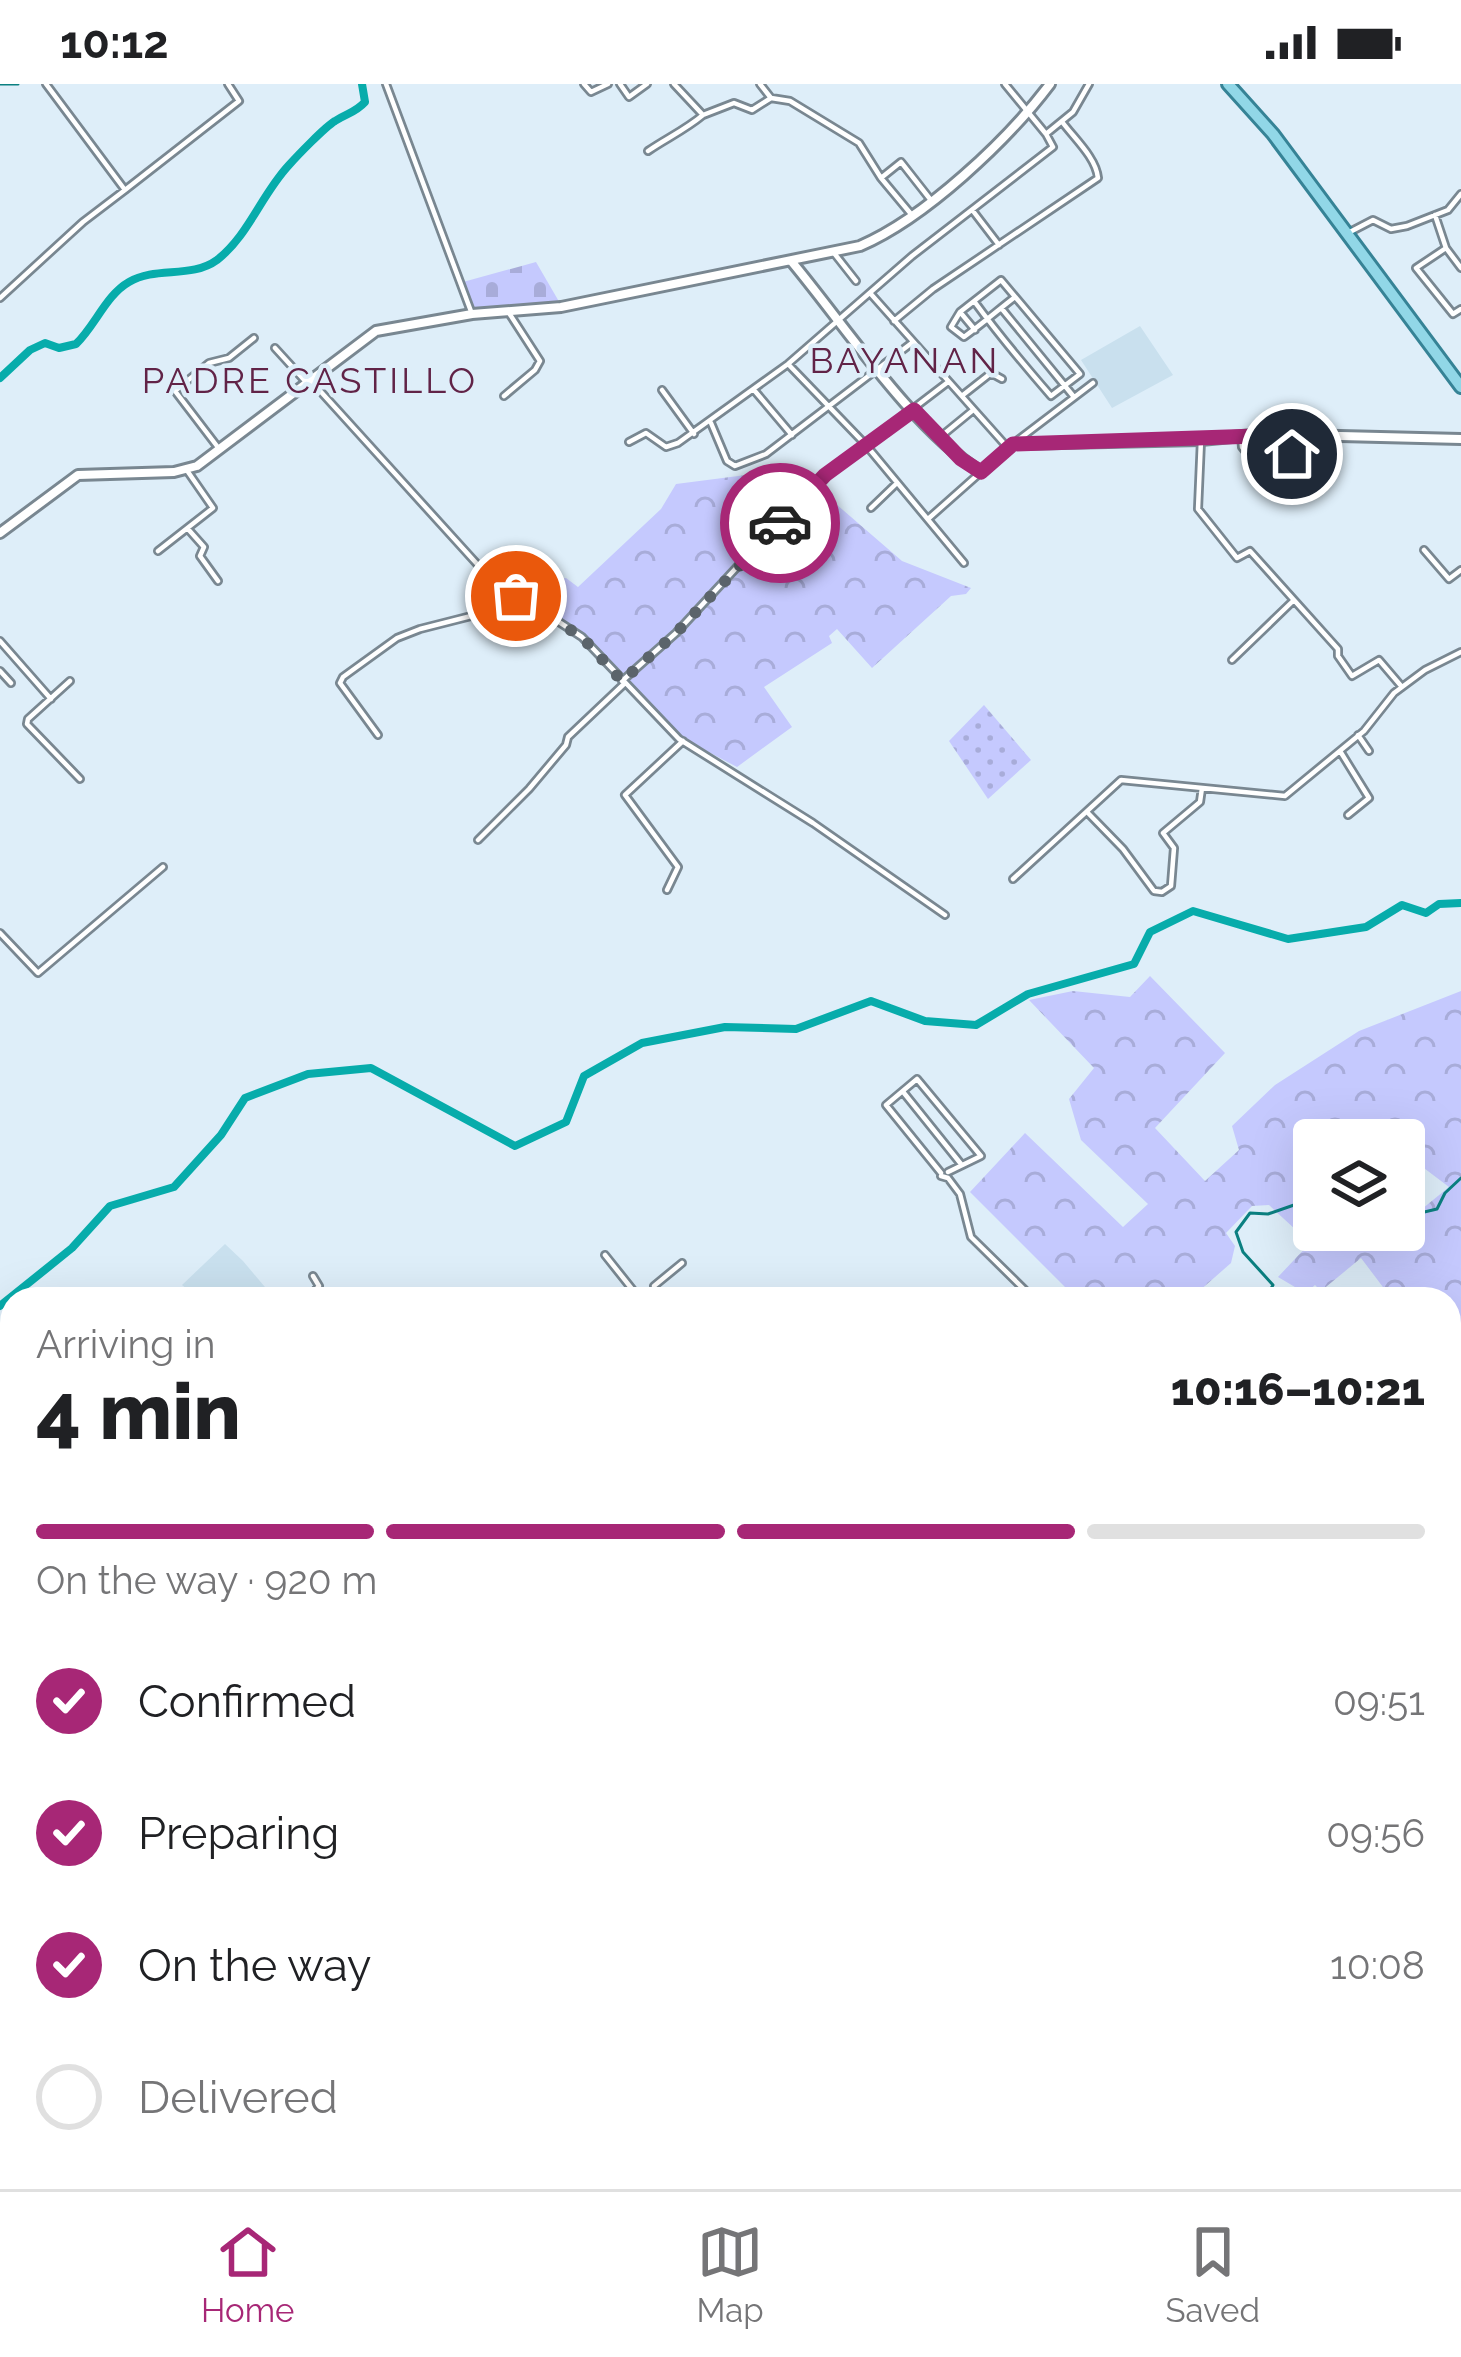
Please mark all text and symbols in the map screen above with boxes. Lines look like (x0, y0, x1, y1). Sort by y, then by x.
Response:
text: 10:12 (60, 16, 169, 69)
district label: BAYANAN (810, 339, 1000, 381)
district label: PADRE CASTILLO (142, 359, 478, 401)
pin (1241, 403, 1343, 505)
icon: home (1259, 421, 1325, 487)
courier (720, 463, 840, 583)
icon: car (747, 490, 813, 556)
pin (465, 545, 567, 647)
icon: bag (483, 563, 549, 629)
map controls (1293, 1119, 1425, 1251)
button: layers (1293, 1119, 1425, 1251)
text: Arriving in (36, 1321, 216, 1367)
text: 10:16–10:21 (1171, 1363, 1425, 1416)
text: 4 min (36, 1366, 241, 1457)
text: On the way · 920 m (36, 1557, 377, 1603)
icon: check (36, 1668, 102, 1734)
text: Confirmed (138, 1675, 356, 1728)
text: 09:51 (1333, 1678, 1425, 1724)
icon: check (36, 1800, 102, 1866)
text: Preparing (138, 1807, 339, 1860)
text: 09:56 (1326, 1810, 1425, 1856)
icon: check (36, 1932, 102, 1998)
text: On the way (138, 1939, 372, 1992)
text: 10:08 (1330, 1942, 1425, 1988)
text: Delivered (138, 2071, 338, 2124)
tab: Home (201, 2219, 294, 2330)
tab: Map (696, 2219, 764, 2330)
tab: Saved (1166, 2219, 1260, 2330)

